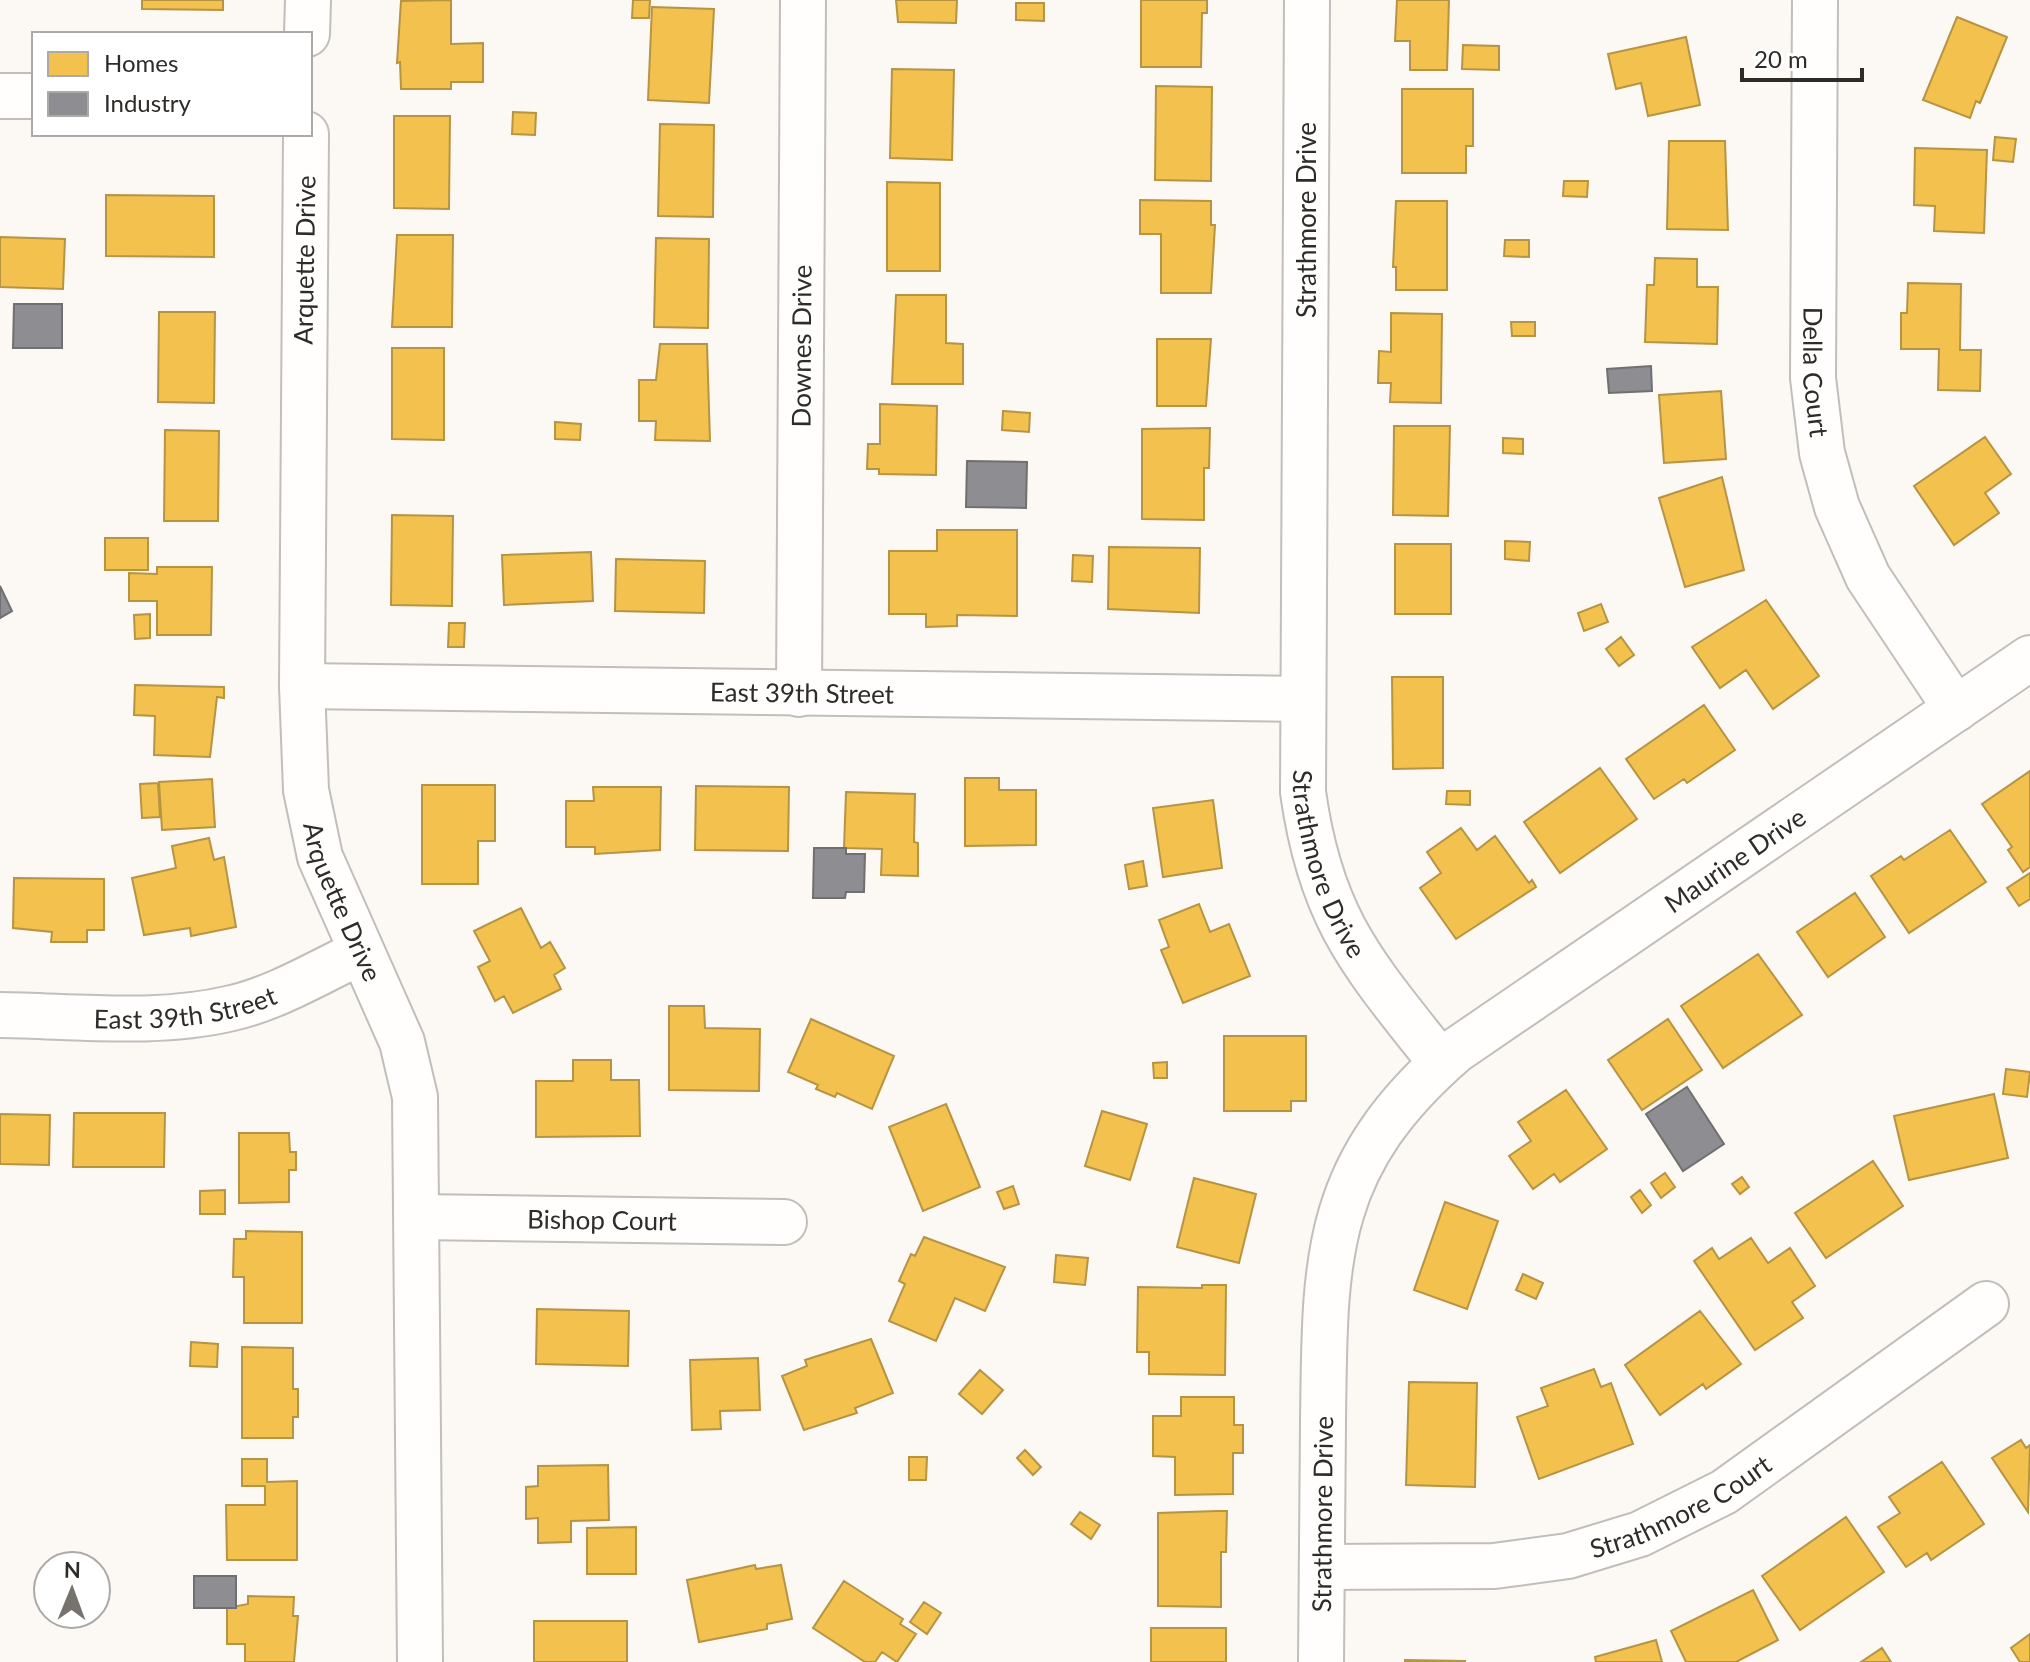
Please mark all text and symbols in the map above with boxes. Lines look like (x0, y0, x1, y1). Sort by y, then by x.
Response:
legend (32, 32, 312, 136)
scale bar (1742, 32, 1862, 82)
text: 20 m (1754, 44, 1808, 73)
text: Homes (104, 48, 178, 77)
text: Industry (104, 88, 191, 117)
street label: Strathmore Drive (1290, 122, 1322, 318)
street label: Arquette Drive (287, 175, 321, 345)
street label: Downes Drive (785, 265, 817, 427)
street label: Della Court (1796, 307, 1836, 439)
street label: East 39th Street (710, 675, 895, 710)
street label: Strathmore Drive (1287, 770, 1373, 963)
street label: Maurine Drive (1658, 800, 1811, 919)
street label: Arquette Drive (297, 819, 389, 986)
street label: East 39th Street (93, 979, 282, 1035)
street label: Bishop Court (527, 1202, 678, 1237)
street label: Strathmore Drive (1305, 1416, 1339, 1612)
street label: Strathmore Court (1586, 1447, 1778, 1564)
north arrow (32, 1550, 112, 1630)
text: N (64, 1556, 81, 1583)

